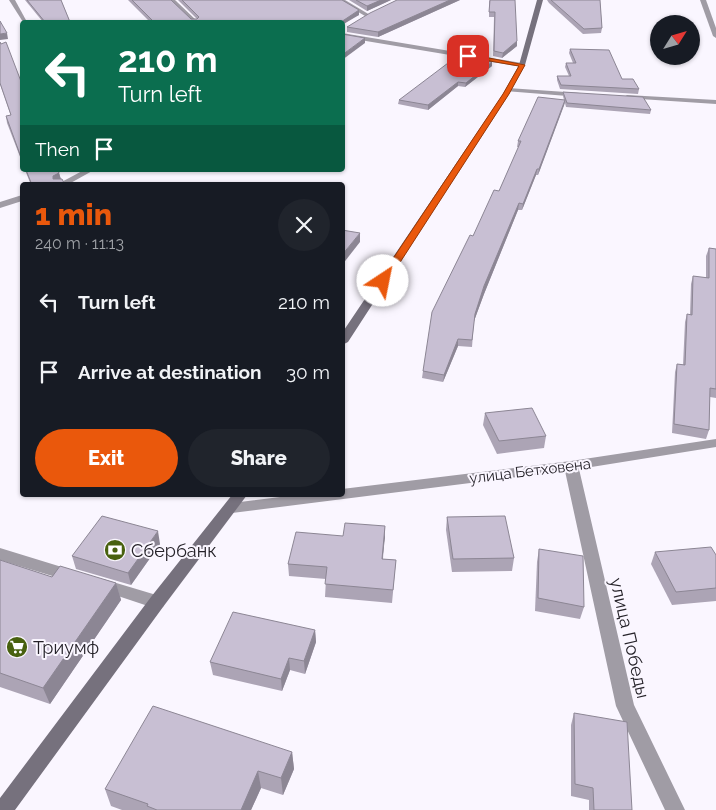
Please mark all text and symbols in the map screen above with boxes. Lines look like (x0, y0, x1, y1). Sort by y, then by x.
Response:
north arrow (650, 15, 700, 65)
map controls (650, 15, 700, 65)
pin (447, 35, 489, 77)
text: 210 m (118, 39, 218, 80)
icon: left (35, 40, 100, 105)
icon: arrive (454, 42, 482, 70)
text: Turn left (118, 81, 202, 107)
icon: arrive (90, 135, 118, 163)
text: Then (35, 138, 80, 160)
text: 1 min (35, 197, 112, 232)
button: close (278, 199, 330, 251)
text: 240 m · 11:13 (35, 234, 124, 253)
position arrow (356, 254, 408, 306)
icon: left (35, 288, 63, 316)
text: Turn left (78, 291, 155, 313)
text: 210 m (278, 291, 330, 313)
icon: arrive (35, 358, 63, 386)
text: Arrive at destination (78, 361, 262, 383)
text: 30 m (286, 361, 330, 383)
button: Exit (35, 429, 178, 487)
button: Share (188, 429, 330, 487)
street label: улица Бетховена (468, 455, 592, 487)
bank icon: Сбербанк (103, 538, 127, 562)
place label: Сбербанк (131, 540, 217, 561)
street label: улица Победы (606, 576, 654, 700)
supermarket icon: Триумф (5, 635, 29, 659)
place label: Триумф (33, 637, 99, 658)

